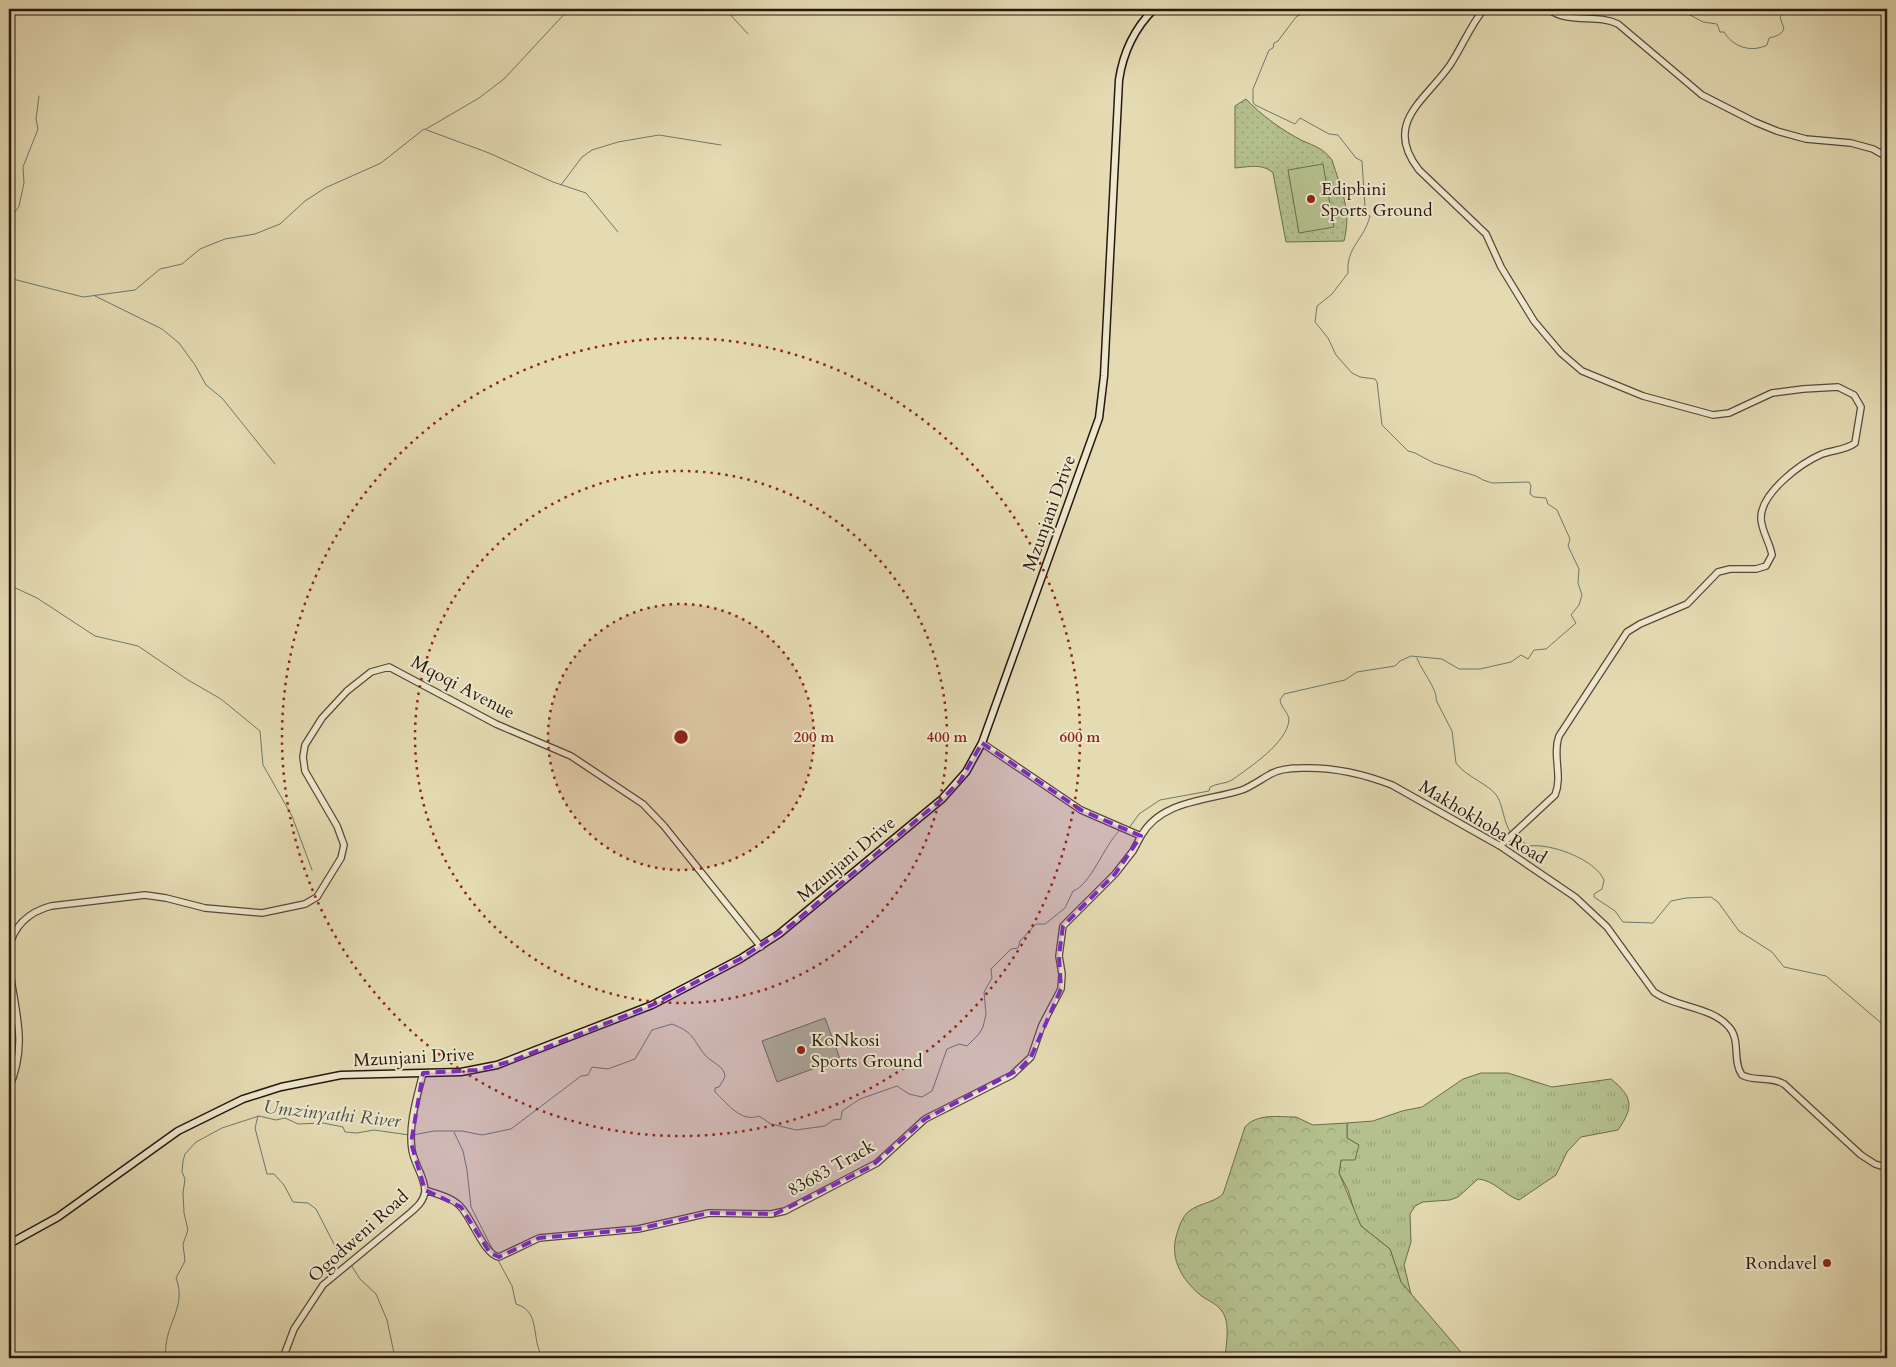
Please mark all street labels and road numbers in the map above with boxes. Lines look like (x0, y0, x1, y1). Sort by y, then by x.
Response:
street label: Mzunjani Drive (1017, 452, 1082, 575)
street label: Mqoqi Avenue (406, 650, 519, 725)
street label: Makhokhoba Road (1414, 774, 1552, 871)
street label: Mzunjani Drive (792, 811, 901, 908)
street label: Mzunjani Drive (353, 1042, 475, 1073)
street label: 83683 Track (783, 1134, 880, 1203)
street label: Ogodweni Road (303, 1184, 414, 1288)

